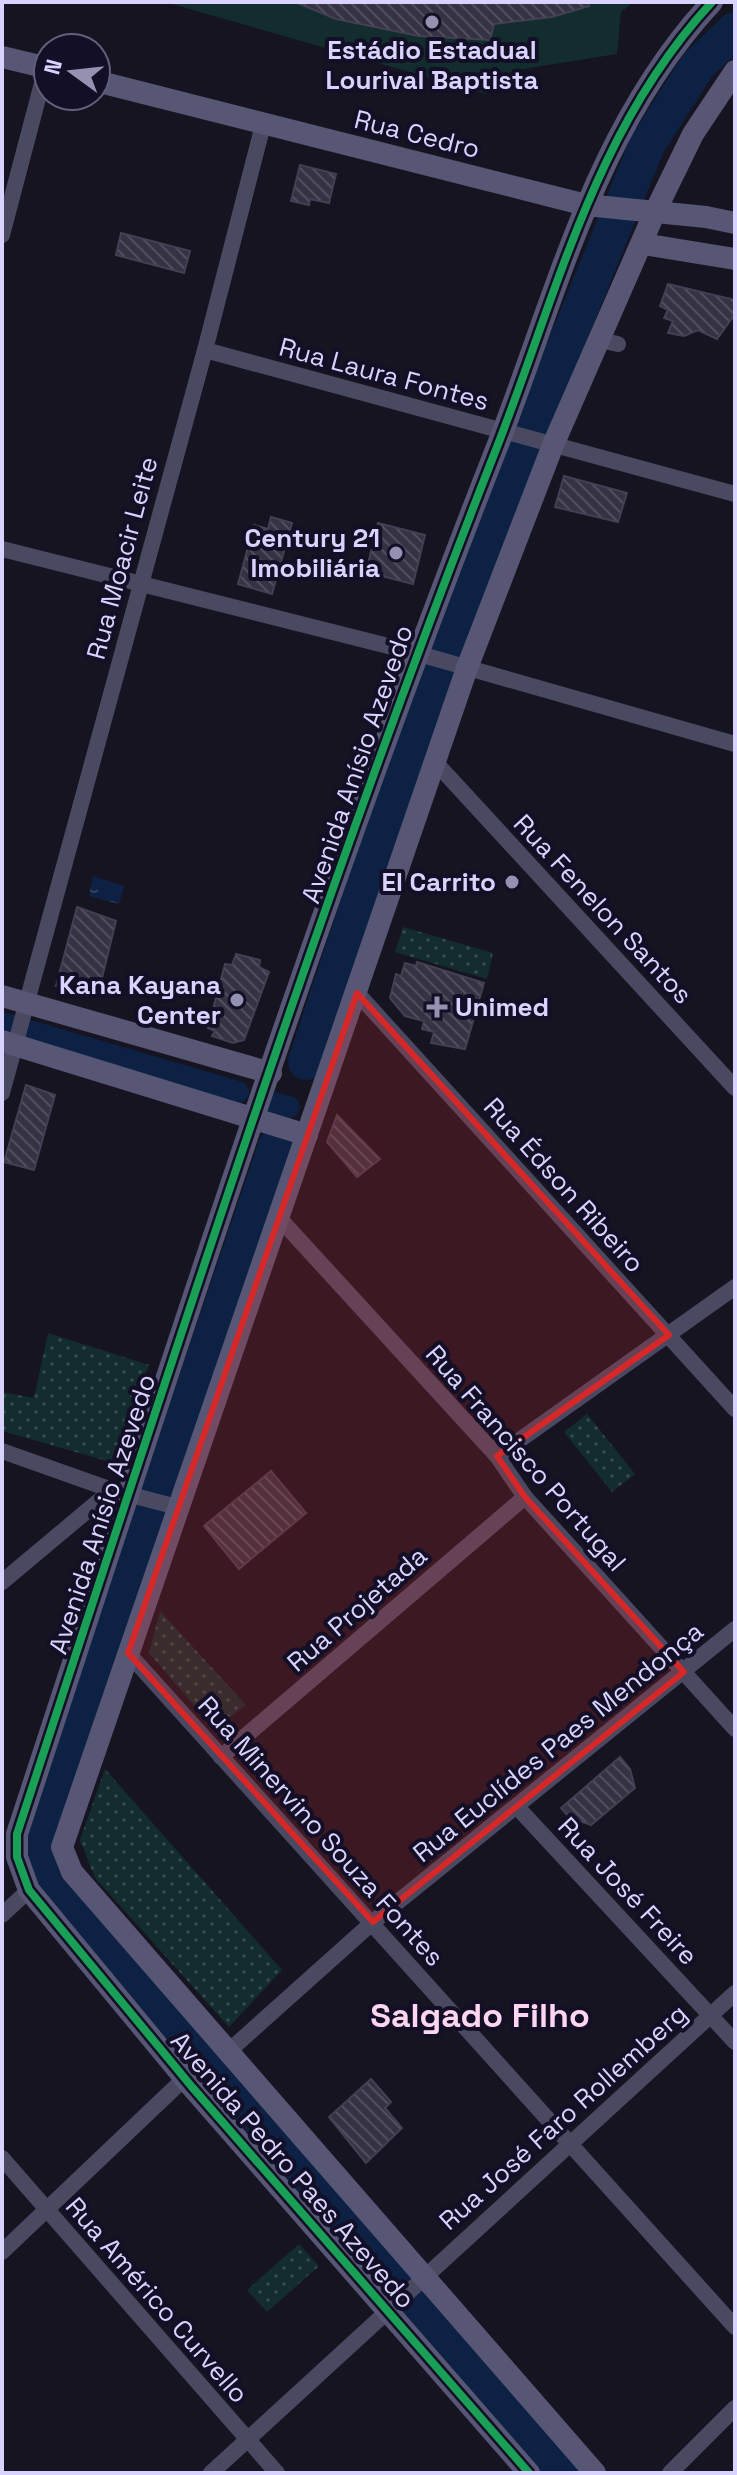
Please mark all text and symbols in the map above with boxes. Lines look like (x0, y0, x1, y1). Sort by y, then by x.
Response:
marker: Estádio Estadual Lourival Baptista (423, 13, 441, 31)
north arrow (32, 32, 112, 112)
place label: Estádio Estadual Lourival Baptista (325, 33, 539, 97)
text: N (37, 56, 68, 78)
street label: Rua Cedro (351, 102, 483, 166)
street label: Rua Laura Fontes (275, 330, 493, 418)
street label: Rua Moacir Leite (79, 453, 165, 663)
place label: Century 21 Imobiliária (245, 521, 380, 585)
marker: Century 21 Imobiliária (387, 544, 405, 562)
street label: Avenida Anísio Azevedo (293, 620, 421, 908)
street label: Rua Fenelon Santos (506, 807, 700, 1011)
place label: El Carrito (381, 865, 496, 899)
marker: El Carrito (503, 873, 521, 891)
place label: Kana Kayana Center (59, 968, 221, 1032)
place label: Unimed (455, 990, 549, 1024)
marker: Kana Kayana Center (228, 991, 246, 1009)
marker: Unimed (426, 996, 448, 1018)
street label: Rua Édson Ribeiro (476, 1090, 652, 1280)
street label: Rua Francisco Portugal (418, 1338, 634, 1578)
street label: Avenida Anísio Azevedo (41, 1370, 163, 1658)
street label: Rua Projetada (280, 1539, 434, 1679)
street label: Rua Euclídes Paes Mendonça (406, 1614, 710, 1870)
street label: Rua Minervino Souza Fontes (191, 1689, 451, 1973)
street label: Rua José Freire (551, 1810, 705, 1972)
district label: Salgado Filho (370, 1994, 590, 2037)
street label: Rua José Faro Rollemberg (432, 1996, 694, 2238)
street label: Avenida Pedro Paes Azevedo (163, 2024, 423, 2316)
street label: Rua Américo Curvello (58, 2190, 256, 2410)

